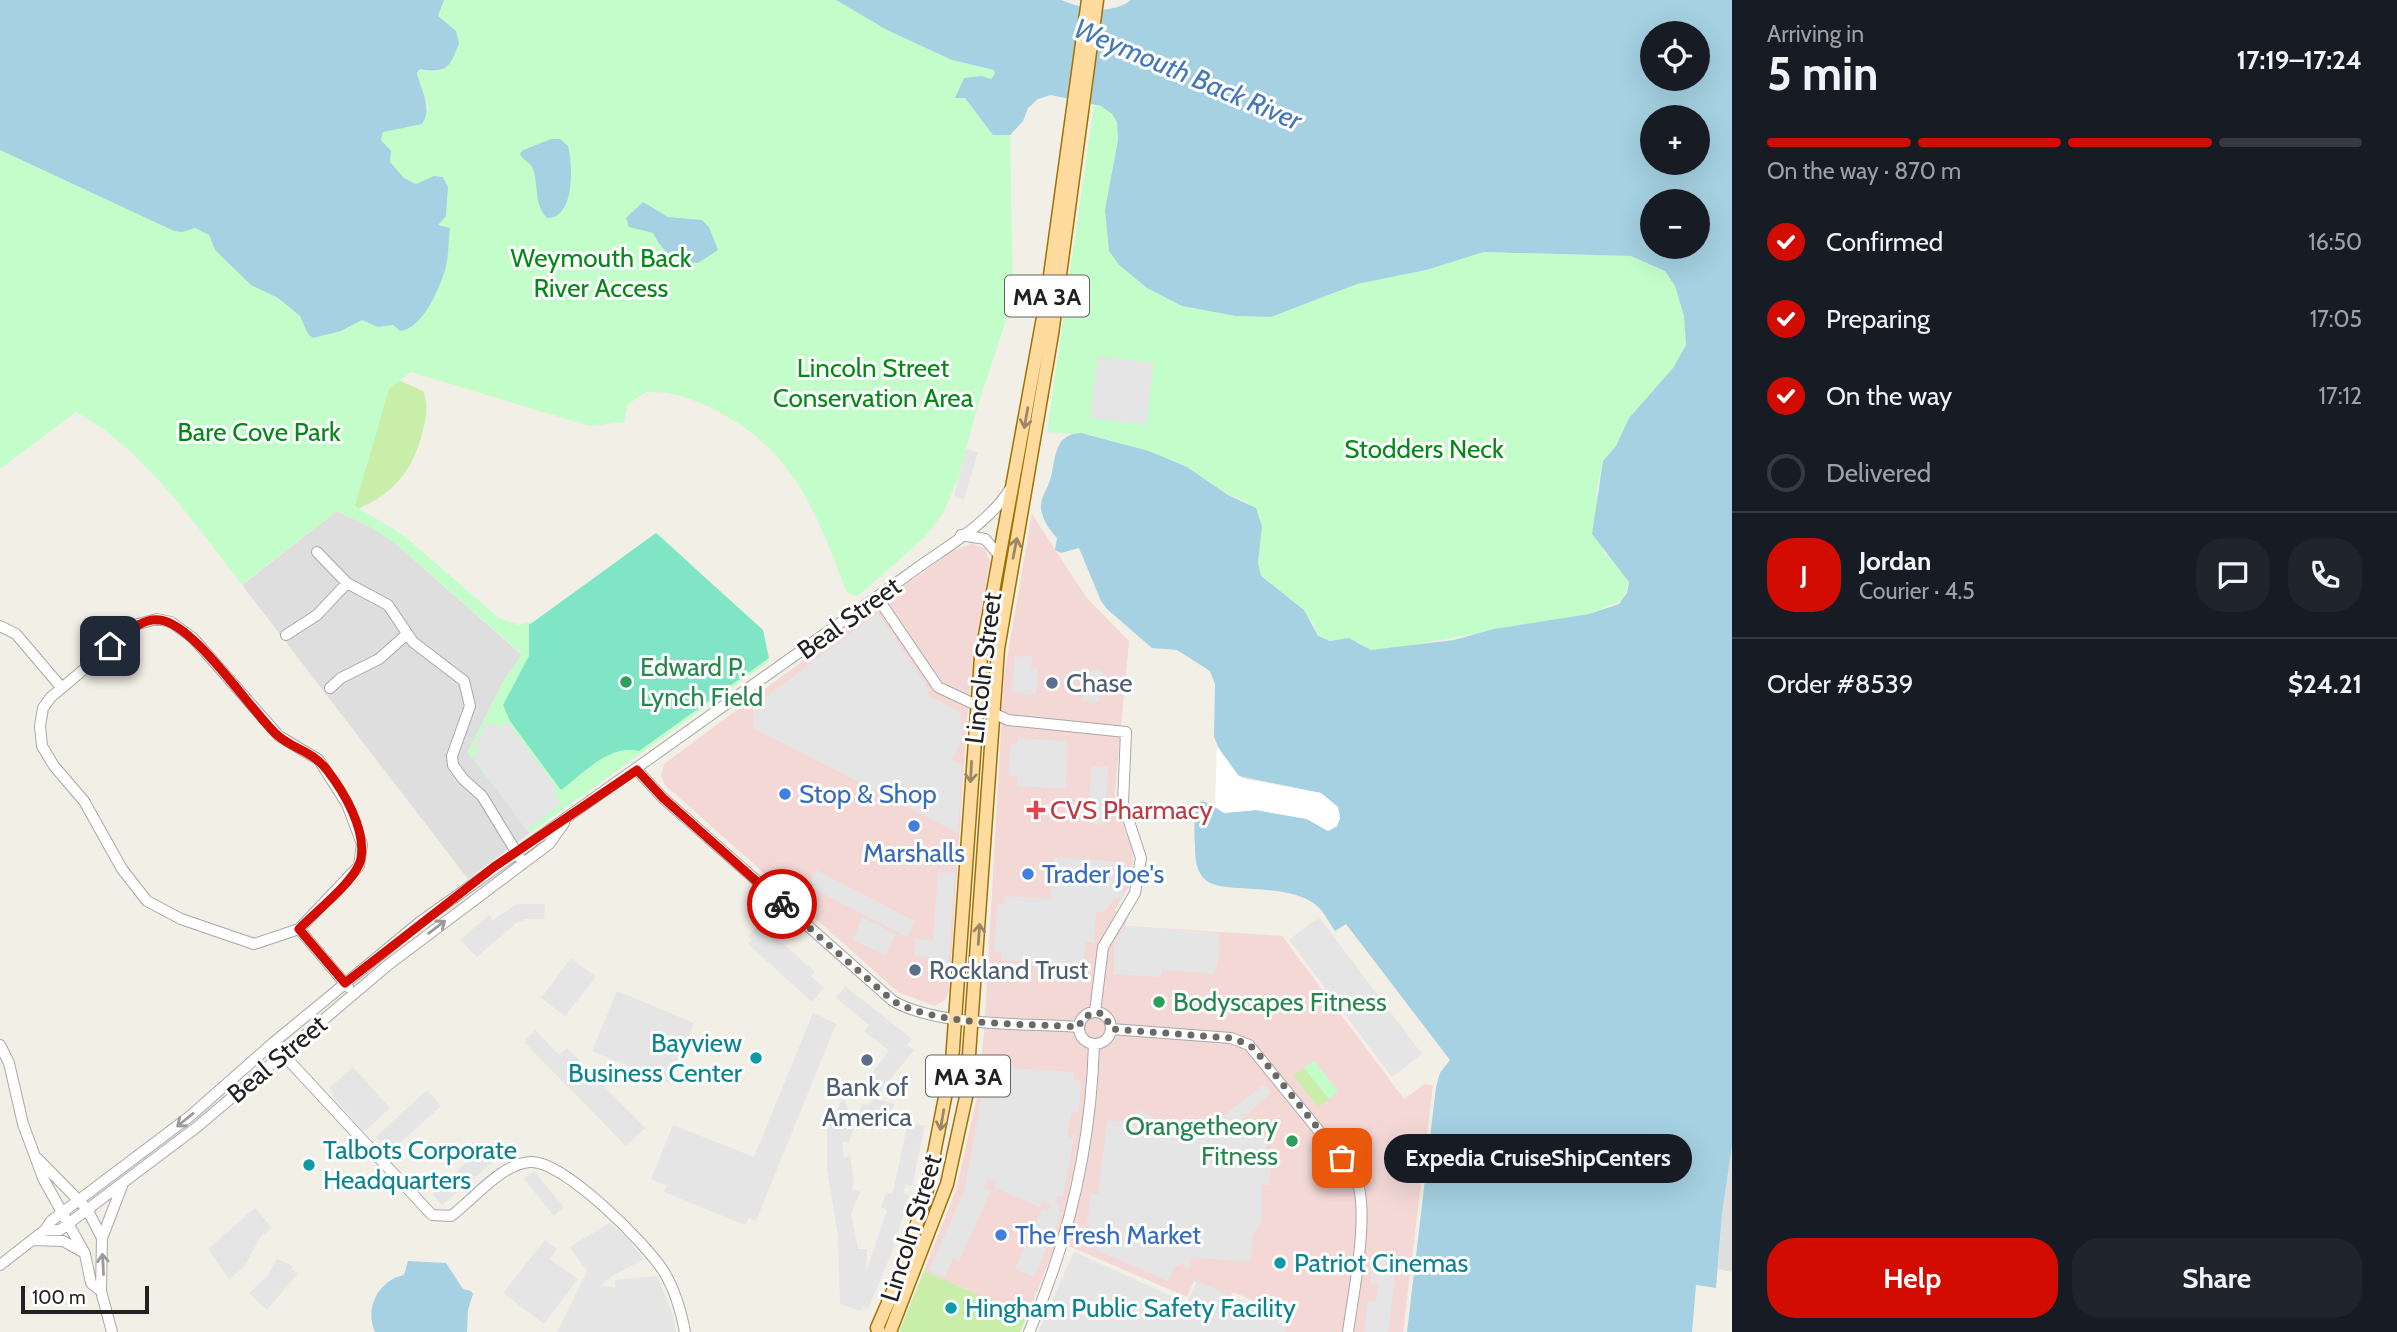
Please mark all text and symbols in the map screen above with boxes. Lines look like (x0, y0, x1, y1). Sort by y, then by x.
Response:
water label: Weymouth Back River (1069, 11, 1308, 138)
text: Arriving in (1767, 20, 1864, 48)
map controls (1640, 21, 1710, 259)
button: locate (1640, 21, 1710, 91)
text: 17:19–17:24 (2237, 44, 2362, 76)
text: 5 min (1767, 46, 1878, 102)
button: + (1640, 105, 1710, 175)
text: On the way · 870 m (1767, 157, 1961, 185)
button: − (1640, 189, 1710, 259)
icon: check (1767, 223, 1805, 261)
text: Confirmed (1826, 226, 1943, 258)
text: 16:50 (2308, 228, 2362, 256)
park label: Weymouth Back River Access (511, 242, 692, 304)
road number: MA 3A (1005, 276, 1089, 316)
icon: check (1767, 300, 1805, 338)
text: Preparing (1826, 303, 1930, 335)
text: 17:05 (2310, 305, 2362, 333)
park label: Lincoln Street Conservation Area (773, 352, 974, 414)
icon: check (1767, 377, 1805, 415)
text: On the way (1826, 380, 1952, 412)
text: 17:12 (2319, 382, 2362, 410)
one-way arrow (1019, 406, 1032, 429)
park label: Bare Cove Park (177, 416, 341, 448)
park label: Stodders Neck (1344, 433, 1504, 465)
text: Delivered (1826, 457, 1931, 489)
one-way arrow (1009, 537, 1023, 560)
button: chat (2196, 538, 2270, 612)
button: phone (2288, 538, 2362, 612)
text: Jordan (1859, 545, 1931, 577)
text: J (1800, 559, 1808, 591)
street label: Beal Street (791, 570, 907, 666)
text: Courier · 4.5 (1859, 577, 1975, 605)
street label: Lincoln Street (958, 590, 1008, 746)
pin (80, 616, 140, 676)
icon: home (91, 627, 129, 665)
place label: Edward P. Lynch Field (640, 651, 763, 713)
place label: Chase (1066, 667, 1133, 699)
text: Order #8539 (1767, 668, 1913, 700)
text: $24.21 (2288, 668, 2362, 700)
marker: Edward P. Lynch Field (618, 674, 634, 690)
marker: Chase (1044, 675, 1060, 691)
one-way arrow (964, 760, 977, 783)
place label: Stop & Shop (799, 778, 937, 810)
marker: Stop & Shop (777, 786, 793, 802)
place label: CVS Pharmacy (1050, 794, 1213, 826)
marker: CVS Pharmacy (1028, 802, 1044, 818)
marker: Marshalls (906, 818, 922, 834)
place label: Marshalls (863, 837, 965, 869)
place label: Trader Joe's (1042, 858, 1165, 890)
marker: Trader Joe's (1020, 866, 1036, 882)
courier (747, 869, 817, 939)
icon: bike (763, 885, 801, 923)
one-way arrow (428, 920, 447, 935)
one-way arrow (973, 923, 986, 946)
place label: Rockland Trust (929, 954, 1089, 986)
marker: Rockland Trust (907, 962, 923, 978)
place label: Bodyscapes Fitness (1173, 986, 1387, 1018)
marker: Bodyscapes Fitness (1151, 994, 1167, 1010)
street label: Beal Street (221, 1008, 333, 1110)
place label: Bayview Business Center (568, 1027, 743, 1089)
marker: Bayview Business Center (748, 1050, 764, 1066)
marker: Bank of America (859, 1052, 875, 1068)
road number: MA 3A (926, 1056, 1010, 1096)
place label: Bank of America (822, 1071, 913, 1133)
one-way arrow (935, 1108, 948, 1131)
place label: Orangetheory Fitness (1125, 1110, 1278, 1172)
one-way arrow (177, 1112, 195, 1128)
pin (1312, 1128, 1372, 1188)
marker: Orangetheory Fitness (1284, 1133, 1300, 1149)
place label: Talbots Corporate Headquarters (323, 1134, 517, 1196)
callout: Expedia CruiseShipCenters (1384, 1134, 1692, 1182)
icon: bag (1323, 1139, 1361, 1177)
text: Expedia CruiseShipCenters (1405, 1144, 1671, 1172)
street label: Lincoln Street (873, 1150, 949, 1306)
marker: Talbots Corporate Headquarters (301, 1157, 317, 1173)
place label: The Fresh Market (1015, 1219, 1201, 1251)
marker: The Fresh Market (993, 1227, 1009, 1243)
button: Help (1767, 1238, 2058, 1318)
button: Share (2072, 1238, 2362, 1318)
place label: Patriot Cinemas (1294, 1247, 1468, 1279)
one-way arrow (96, 1253, 109, 1276)
marker: Patriot Cinemas (1272, 1255, 1288, 1271)
scale bar (21, 1283, 149, 1315)
text: 100 m (32, 1286, 86, 1309)
place label: Hingham Public Safety Facility (965, 1292, 1296, 1324)
marker: Hingham Public Safety Facility (943, 1300, 959, 1316)

